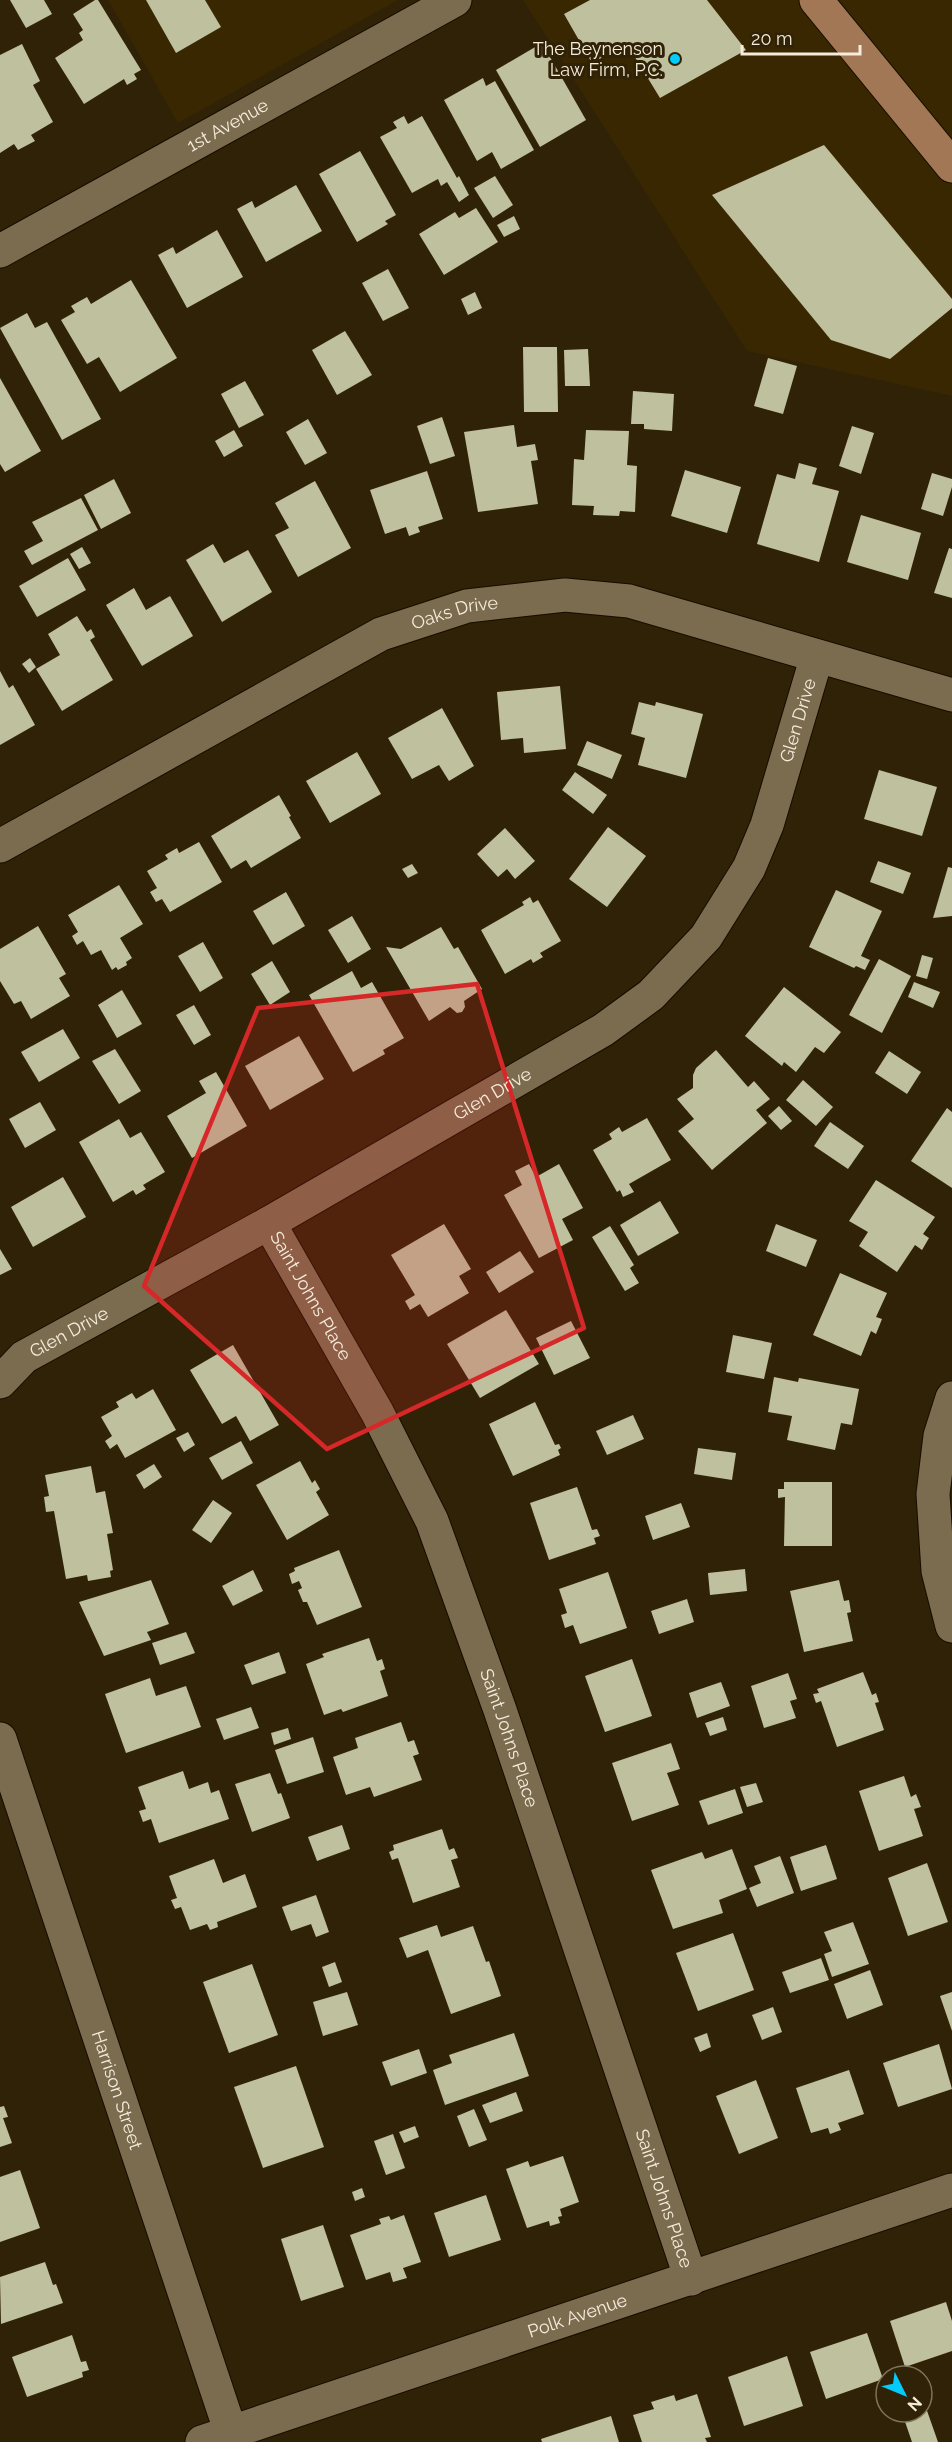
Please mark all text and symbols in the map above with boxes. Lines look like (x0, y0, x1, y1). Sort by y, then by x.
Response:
scale bar (742, 18, 860, 56)
text: 20 m (751, 28, 793, 49)
place label: The Beynenson Law Firm, P.C. (533, 38, 663, 80)
marker: The Beynenson Law Firm, P.C. (668, 52, 682, 66)
street label: 1st Avenue (183, 94, 272, 156)
street label: Oaks Drive (408, 592, 499, 633)
street label: Glen Drive (775, 675, 820, 765)
street label: Glen Drive (450, 1063, 535, 1124)
street label: Saint Johns Place (266, 1228, 356, 1364)
street label: Glen Drive (26, 1302, 112, 1362)
street label: Saint Johns Place (476, 1666, 543, 1810)
street label: Harrison Street (88, 2028, 147, 2152)
street label: Saint Johns Place (631, 2126, 698, 2271)
street label: Polk Avenue (525, 2289, 630, 2342)
north arrow (874, 2364, 934, 2424)
text: N (903, 2393, 926, 2415)

